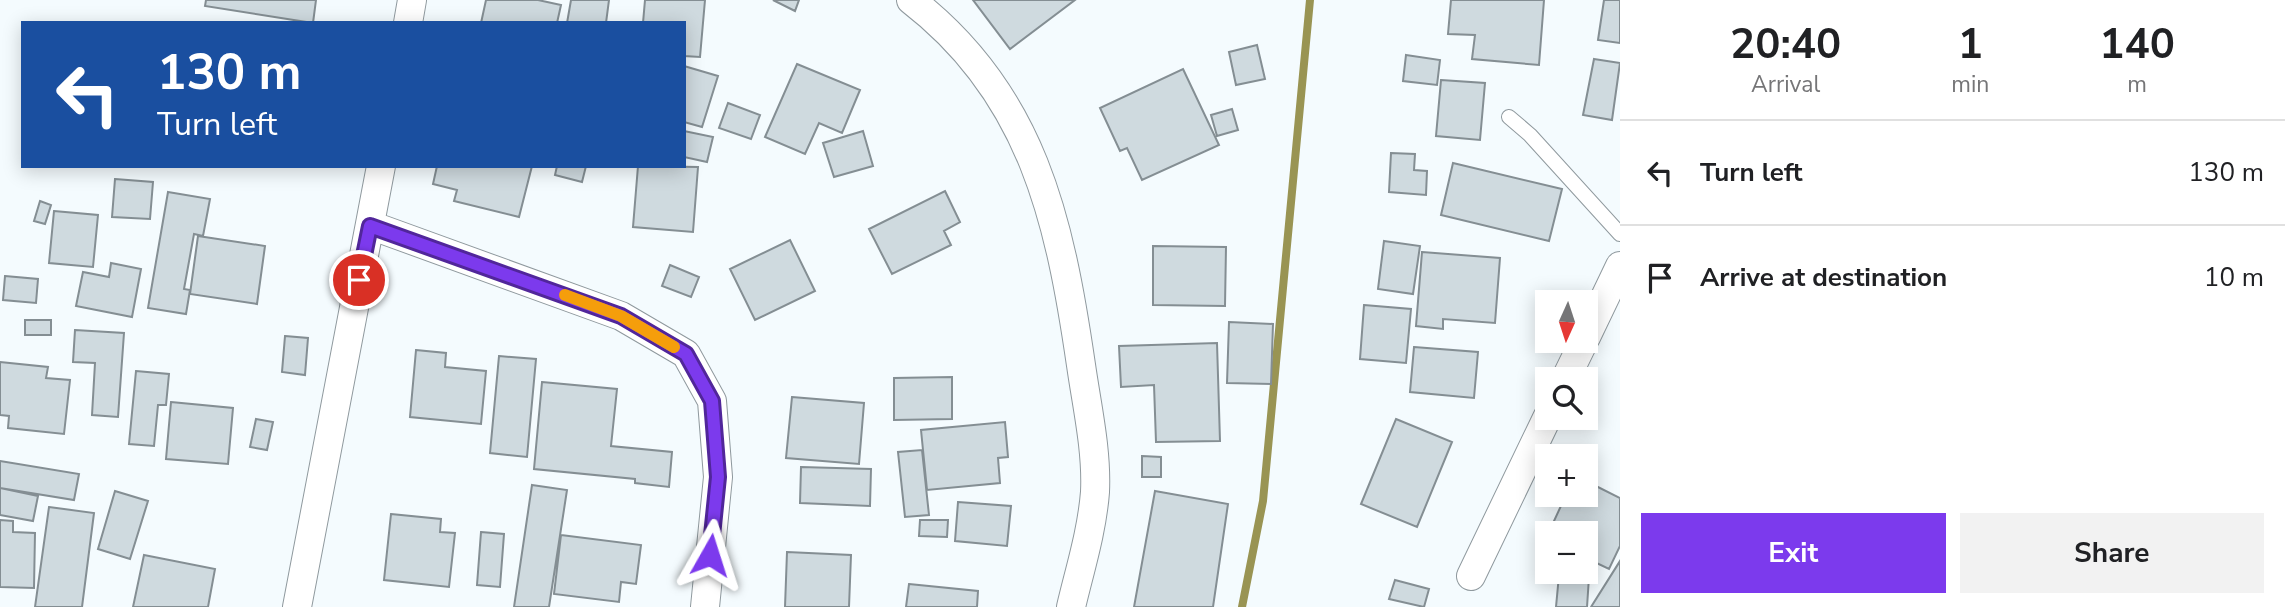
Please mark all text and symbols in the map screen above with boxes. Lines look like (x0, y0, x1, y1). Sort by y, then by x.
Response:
text: 20:40 (1730, 16, 1841, 73)
text: 1 (1958, 16, 1983, 73)
text: 140 (2099, 16, 2175, 73)
text: 130 m (157, 39, 301, 106)
icon: left (42, 49, 133, 140)
text: Arrival (1751, 69, 1820, 100)
text: min (1951, 69, 1989, 100)
text: m (2127, 69, 2147, 100)
text: Turn left (157, 103, 277, 146)
icon: left (1641, 154, 1679, 192)
text: Turn left (1700, 155, 1803, 190)
text: 130 m (2188, 155, 2264, 190)
pin (329, 250, 389, 310)
icon: arrive (1641, 259, 1679, 297)
text: Arrive at destination (1700, 260, 1947, 295)
text: 10 m (2204, 260, 2264, 295)
icon: arrive (340, 261, 378, 299)
north arrow (1535, 290, 1598, 354)
map controls (1535, 290, 1598, 584)
button: search (1535, 367, 1598, 430)
button: + (1535, 444, 1598, 507)
button: Exit (1641, 513, 1946, 593)
button: Share (1960, 513, 2264, 593)
position arrow (673, 518, 747, 592)
button: − (1535, 521, 1598, 584)

